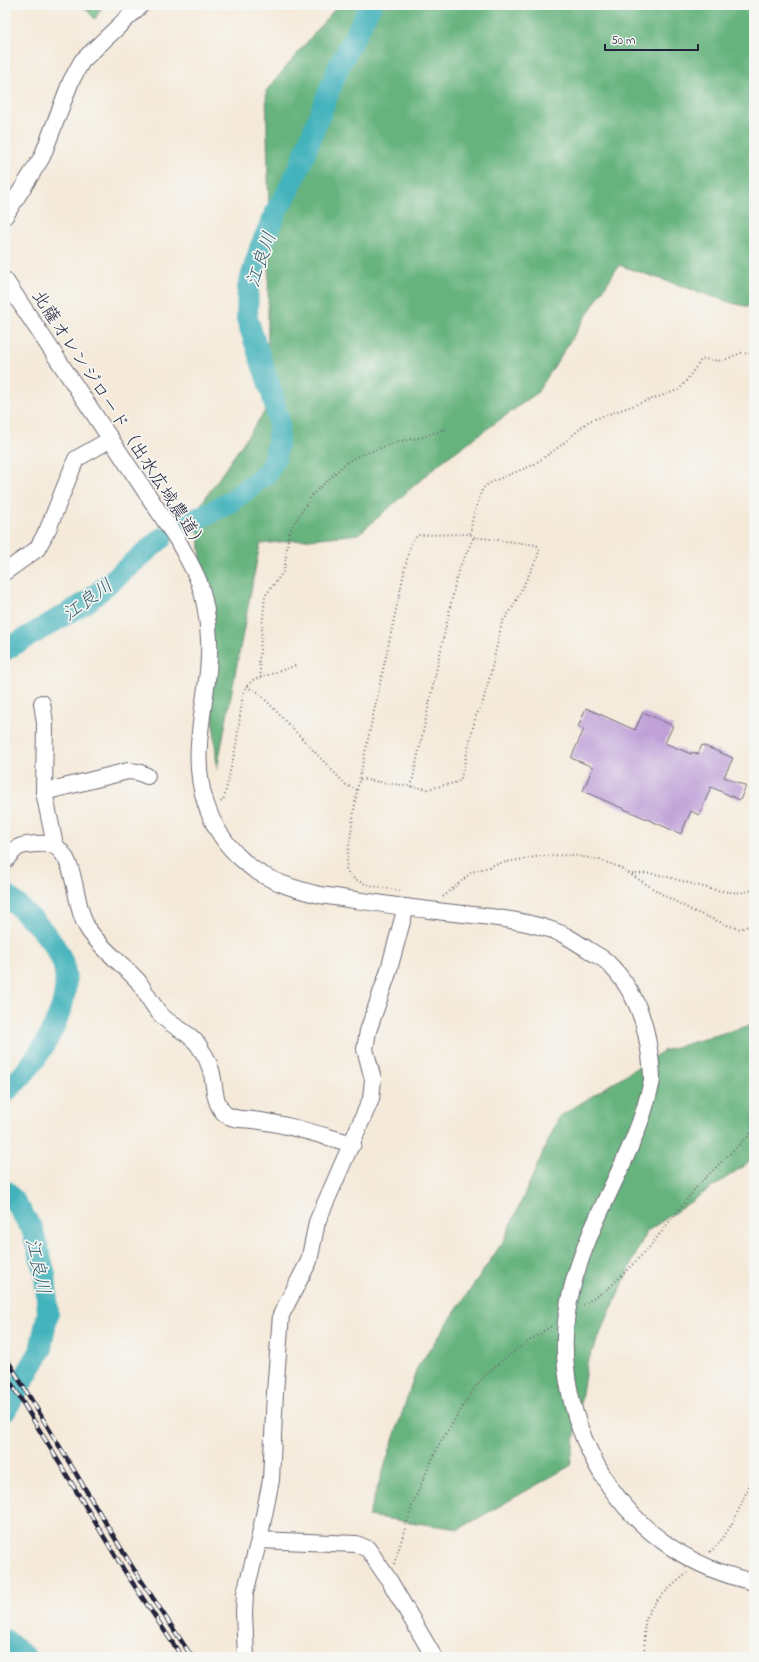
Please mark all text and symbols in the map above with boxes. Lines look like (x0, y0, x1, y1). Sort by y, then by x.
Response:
scale bar (605, 26, 698, 52)
text: 50 m (611, 32, 635, 50)
water label: 江良川 (240, 228, 284, 291)
street label: 北薩オレンジロード（出水広域農道） (24, 286, 213, 556)
water label: 江良川 (57, 573, 119, 629)
water label: 江良川 (17, 1236, 56, 1297)

